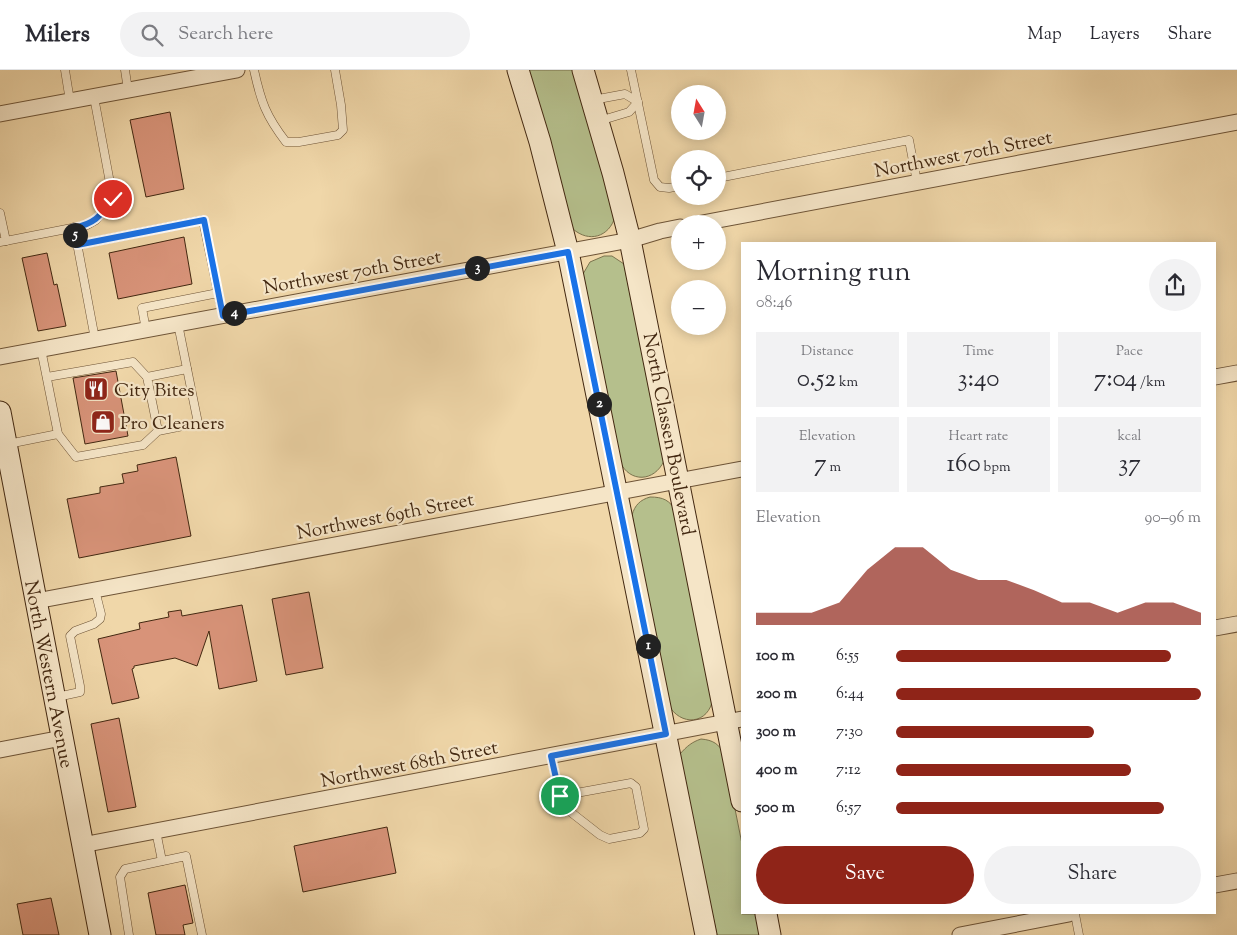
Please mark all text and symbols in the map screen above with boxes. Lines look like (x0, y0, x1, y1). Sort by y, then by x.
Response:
search box (120, 12, 470, 57)
text: Milers (25, 18, 90, 52)
icon: search (138, 21, 166, 49)
text: Search here (178, 21, 273, 48)
text: Map (1027, 22, 1062, 48)
text: Layers (1090, 22, 1140, 48)
text: Share (1168, 22, 1212, 48)
north arrow (671, 85, 726, 140)
map controls (671, 85, 726, 335)
street label: Northwest 70th Street (872, 125, 1055, 186)
button: locate (671, 150, 726, 205)
pin (92, 178, 134, 220)
icon: check (99, 185, 127, 213)
button: + (671, 215, 726, 270)
pin: 5 (62, 222, 88, 248)
text: 5 (73, 225, 78, 245)
street label: Northwest 70th Street (261, 244, 444, 302)
text: Morning run (756, 253, 911, 293)
pin: 3 (464, 256, 490, 280)
text: 3 (475, 258, 480, 278)
button: share (1149, 259, 1201, 311)
button: − (671, 280, 726, 335)
text: 08:46 (756, 292, 793, 315)
pin: 4 (222, 300, 246, 326)
text: 4 (231, 303, 238, 323)
street label: North Classen Boulevard (635, 331, 700, 538)
text: Distance (801, 342, 854, 362)
text: Time (963, 342, 994, 362)
text: Pace (1116, 342, 1143, 362)
text: 0.52 (797, 362, 836, 398)
text: 3:40 (957, 362, 1000, 398)
text: 7:04 (1094, 362, 1137, 398)
text: km (836, 373, 858, 393)
text: /km (1137, 373, 1165, 393)
restaurant icon: City Bites (83, 376, 109, 402)
place label: City Bites (114, 378, 194, 405)
pin: 2 (586, 392, 612, 416)
text: 2 (596, 394, 603, 414)
shop icon: Pro Cleaners (90, 409, 116, 435)
place label: Pro Cleaners (120, 411, 225, 438)
text: Elevation (799, 427, 856, 447)
text: Heart rate (949, 427, 1008, 447)
text: kcal (1117, 427, 1142, 447)
text: 7 (814, 447, 826, 483)
text: 160 (946, 447, 981, 483)
text: 37 (1118, 447, 1141, 483)
text: m (826, 458, 841, 478)
text: bpm (981, 458, 1011, 478)
street label: Northwest 69th Street (295, 487, 477, 548)
text: Elevation (756, 507, 821, 530)
text: 90–96 m (1144, 507, 1201, 530)
street label: North Western Avenue (16, 578, 79, 771)
pin: 1 (636, 634, 660, 658)
text: 1 (646, 636, 651, 656)
text: 100 m (756, 645, 795, 668)
text: 6:55 (836, 645, 859, 668)
text: 200 m (756, 683, 797, 706)
text: 6:44 (836, 683, 864, 706)
text: 300 m (756, 721, 796, 744)
text: 7:30 (836, 721, 863, 744)
street label: Northwest 68th Street (319, 735, 501, 796)
text: 400 m (756, 759, 798, 782)
text: 7:12 (836, 759, 861, 782)
pin (539, 775, 581, 817)
icon: arrive (546, 782, 574, 810)
text: 500 m (756, 797, 795, 820)
text: 6:57 (836, 797, 861, 820)
button: Save (756, 846, 974, 904)
button: Share (984, 846, 1201, 904)

